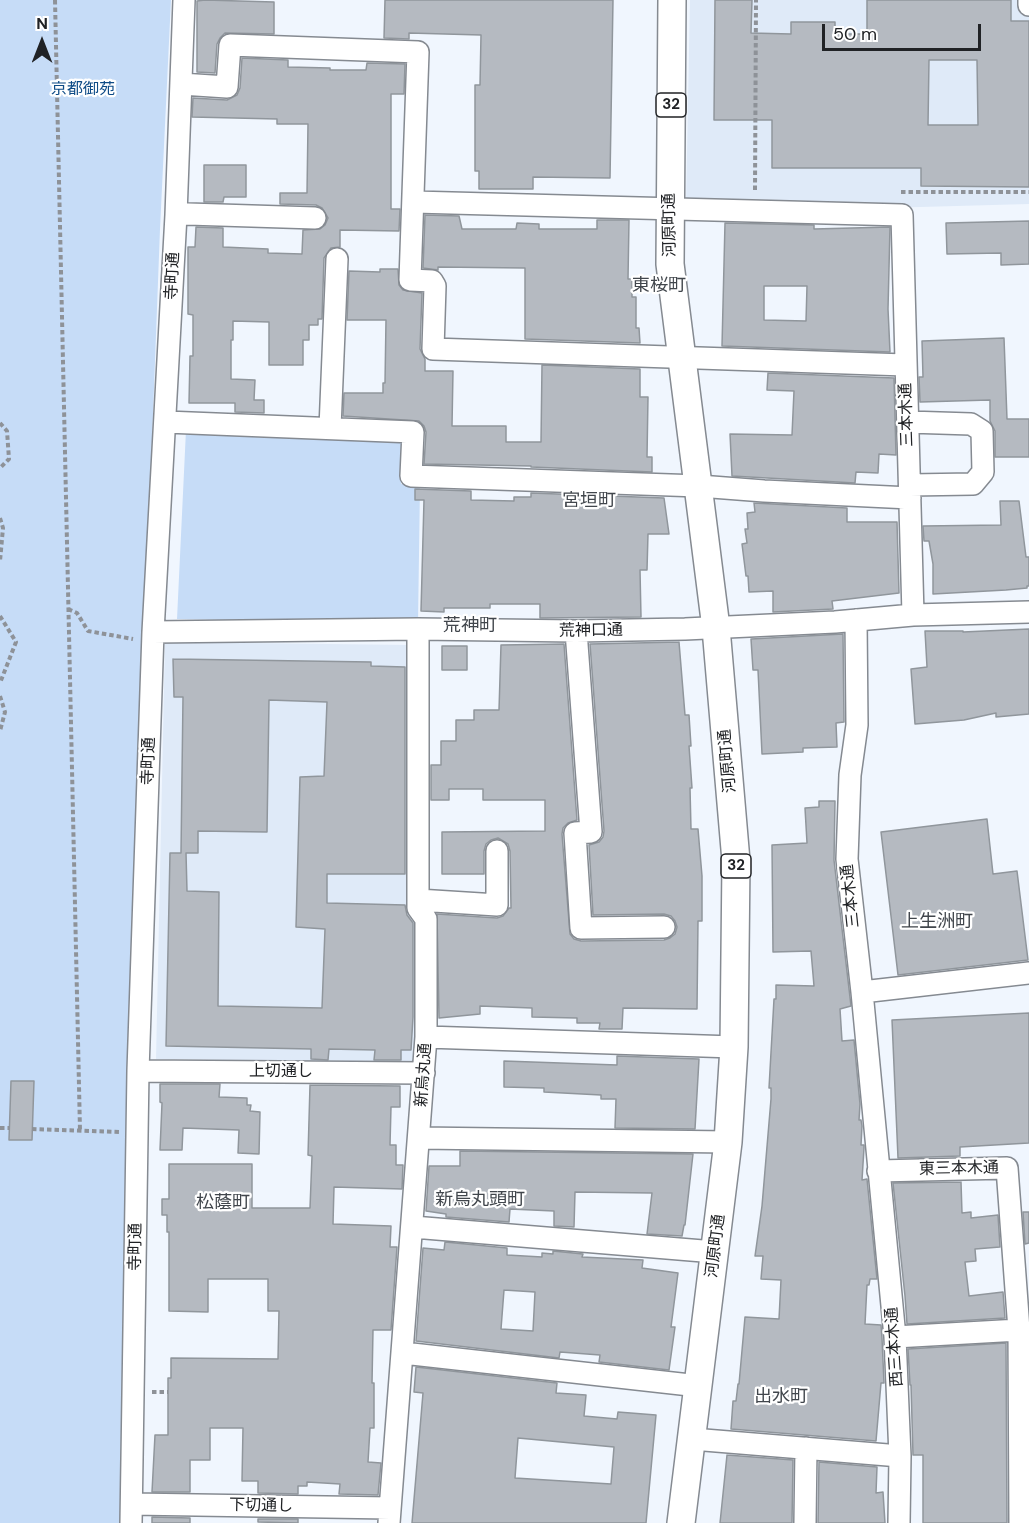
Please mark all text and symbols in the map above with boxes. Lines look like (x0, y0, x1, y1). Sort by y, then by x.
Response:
north arrow (12, 12, 72, 72)
scale bar (825, 12, 984, 50)
text: N (36, 13, 48, 34)
text: 50 m (833, 22, 877, 46)
park label: 京都御苑 (51, 80, 115, 100)
road number: 32 (656, 93, 686, 117)
street label: 河原町通 (660, 193, 680, 257)
street label: 寺町通 (162, 252, 184, 300)
district label: 東桜町 (632, 275, 686, 297)
street label: 三本木通 (896, 383, 918, 447)
district label: 宮垣町 (562, 490, 616, 512)
district label: 荒神町 (443, 615, 497, 637)
street label: 荒神口通 (559, 621, 623, 641)
street label: 河原町通 (716, 728, 740, 794)
street label: 寺町通 (139, 737, 159, 785)
road number: 32 (721, 854, 751, 878)
street label: 三本木通 (838, 863, 864, 929)
district label: 上生洲町 (901, 911, 973, 933)
street label: 新烏丸通 (412, 1042, 436, 1108)
street label: 上切通し (249, 1062, 313, 1082)
street label: 東三本木通 (919, 1159, 999, 1179)
district label: 新烏丸頭町 (435, 1189, 525, 1211)
district label: 松蔭町 (196, 1192, 250, 1214)
street label: 河原町通 (703, 1213, 729, 1279)
street label: 寺町通 (126, 1223, 146, 1271)
street label: 西三本木通 (883, 1306, 907, 1388)
district label: 出水町 (754, 1386, 808, 1408)
street label: 下切通し (229, 1496, 293, 1516)

